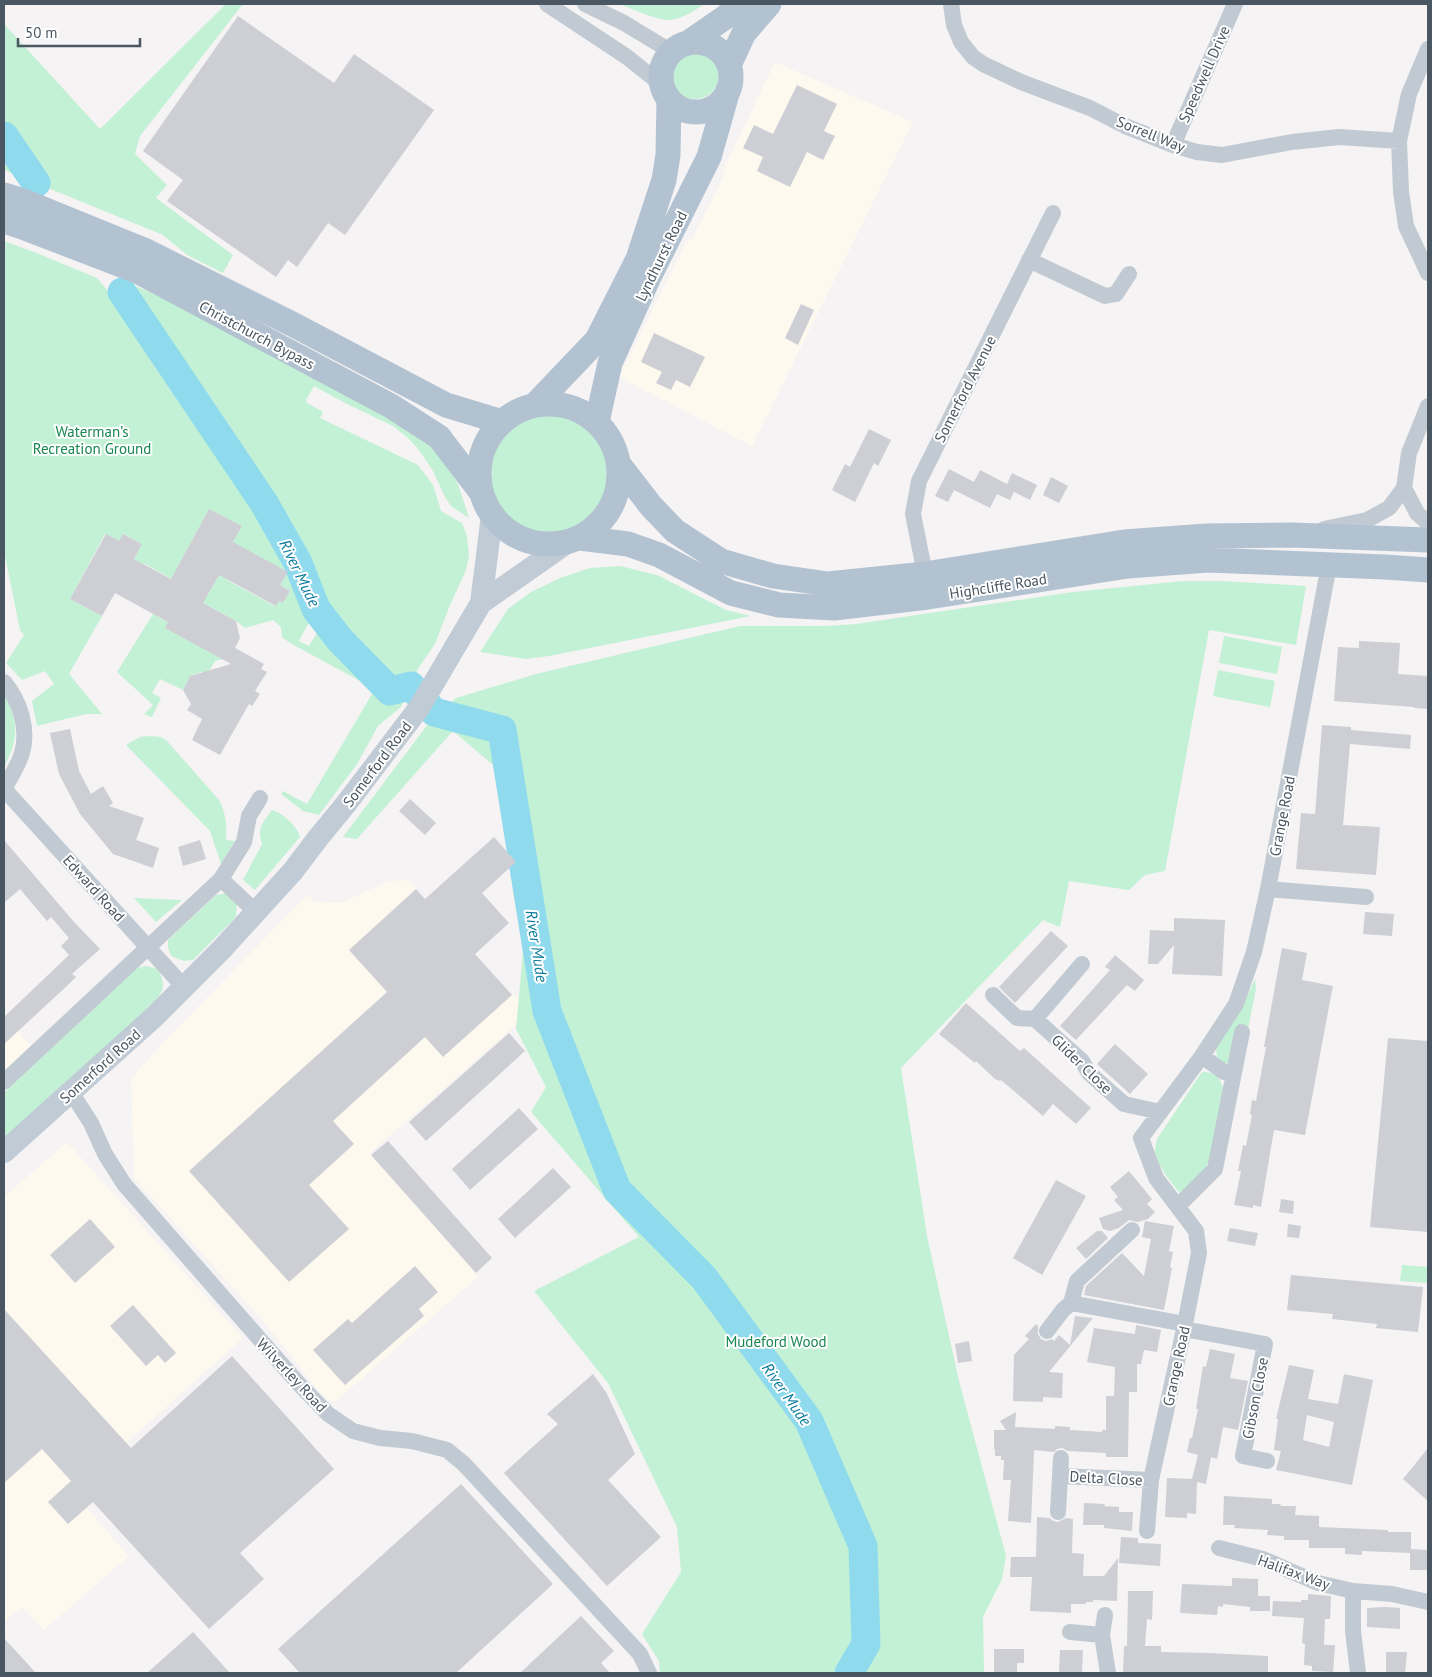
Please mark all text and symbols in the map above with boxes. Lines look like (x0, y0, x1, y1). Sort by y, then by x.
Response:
scale bar (18, 15, 140, 47)
text: 50 m (25, 23, 58, 42)
street label: Speedwell Drive (1174, 23, 1234, 125)
street label: Sorrell Way (1114, 112, 1188, 156)
street label: Lyndhurst Road (631, 208, 691, 304)
street label: Christchurch Bypass (196, 297, 318, 373)
street label: Somerford Avenue (930, 333, 1000, 445)
park label: Waterman’s Recreation Ground (33, 422, 151, 458)
water label: River Mude (275, 536, 325, 611)
street label: Highcliffe Road (948, 569, 1048, 603)
street label: Somerford Road (339, 717, 415, 811)
street label: Grange Road (1265, 774, 1299, 858)
street label: Edward Road (59, 851, 129, 925)
water label: River Mude (521, 909, 553, 984)
street label: Somerford Road (56, 1025, 144, 1107)
street label: Glider Close (1048, 1030, 1116, 1098)
street label: Grange Road (1158, 1324, 1194, 1408)
park label: Mudeford Wood (725, 1332, 827, 1351)
street label: Wilverley Road (253, 1334, 331, 1416)
street label: Gibson Close (1238, 1356, 1272, 1440)
water label: River Mude (758, 1359, 816, 1430)
street label: Delta Close (1069, 1467, 1143, 1489)
street label: Halifax Way (1255, 1550, 1333, 1594)

